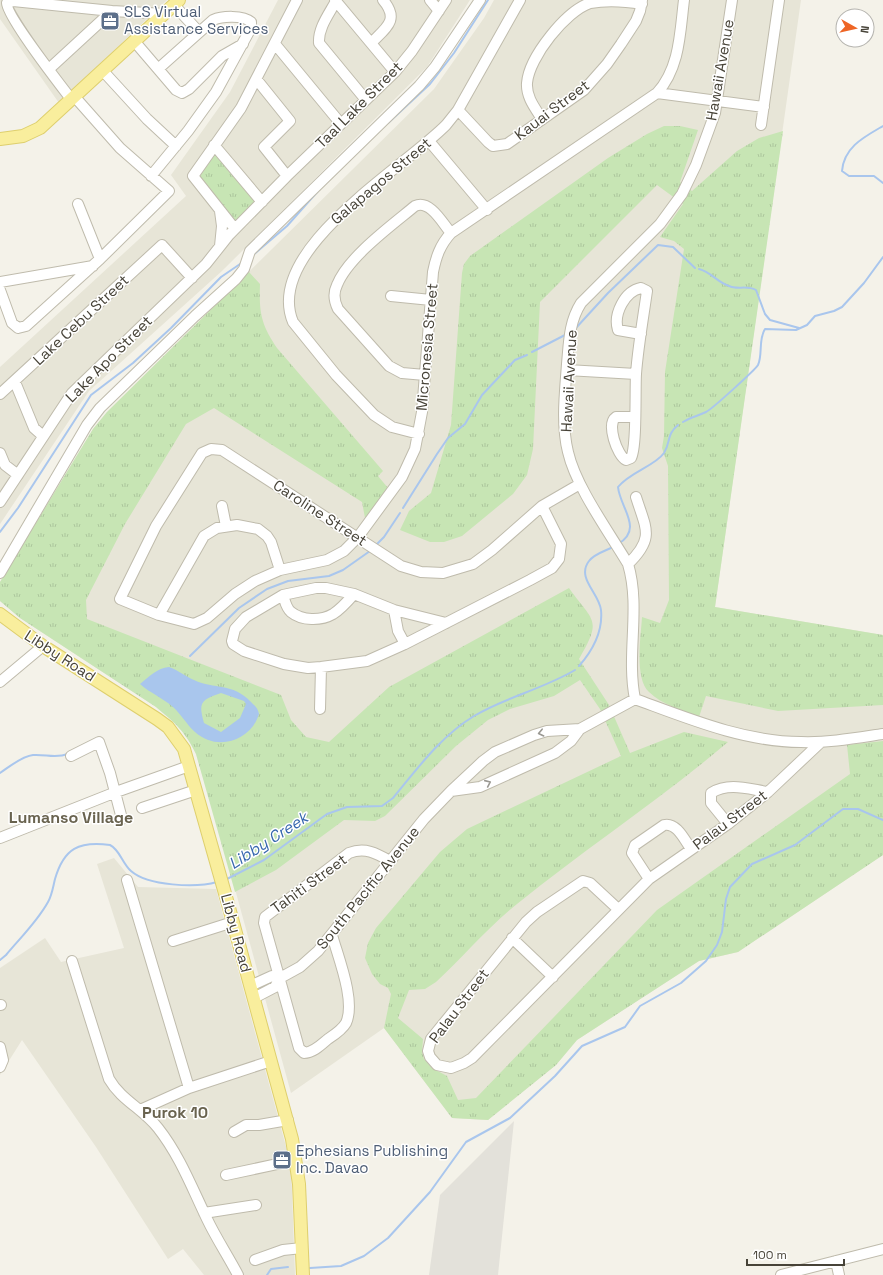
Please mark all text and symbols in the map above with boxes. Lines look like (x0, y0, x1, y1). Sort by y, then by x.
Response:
place label: SLS Virtual Assistance Services (124, 2, 268, 38)
north arrow (835, 8, 875, 48)
office icon: SLS Virtual Assistance Services (99, 10, 121, 32)
street label: Hawaii Avenue (701, 18, 738, 122)
text: N (857, 25, 872, 34)
street label: Taal Lake Street (311, 57, 406, 152)
street label: Kauai Street (511, 75, 593, 144)
street label: Galapagos Street (327, 133, 435, 228)
street label: Lake Cebu Street (29, 270, 133, 369)
street label: Micronesia Street (411, 282, 442, 412)
street label: Lake Apo Street (61, 311, 156, 406)
street label: Hawaii Avenue (556, 329, 581, 433)
street label: Caroline Street (270, 475, 371, 550)
street label: Libby Road (21, 626, 99, 686)
one-way arrow (538, 728, 545, 737)
one-way arrow (484, 780, 492, 788)
street label: Palau Street (689, 785, 771, 854)
water label: Libby Creek (224, 806, 314, 874)
district label: Lumanso Village (9, 807, 133, 828)
street label: South Pacific Avenue (312, 822, 423, 953)
street label: Tahiti Street (267, 850, 350, 918)
street label: Libby Road (217, 891, 256, 974)
street label: Palau Street (424, 965, 493, 1047)
district label: Purok 10 (142, 1102, 208, 1123)
place label: Ephesians Publishing Inc. Davao (296, 1141, 448, 1177)
office icon: Ephesians Publishing Inc. Davao (271, 1149, 293, 1171)
scale bar (747, 1241, 844, 1267)
text: 100 m (753, 1247, 787, 1263)

